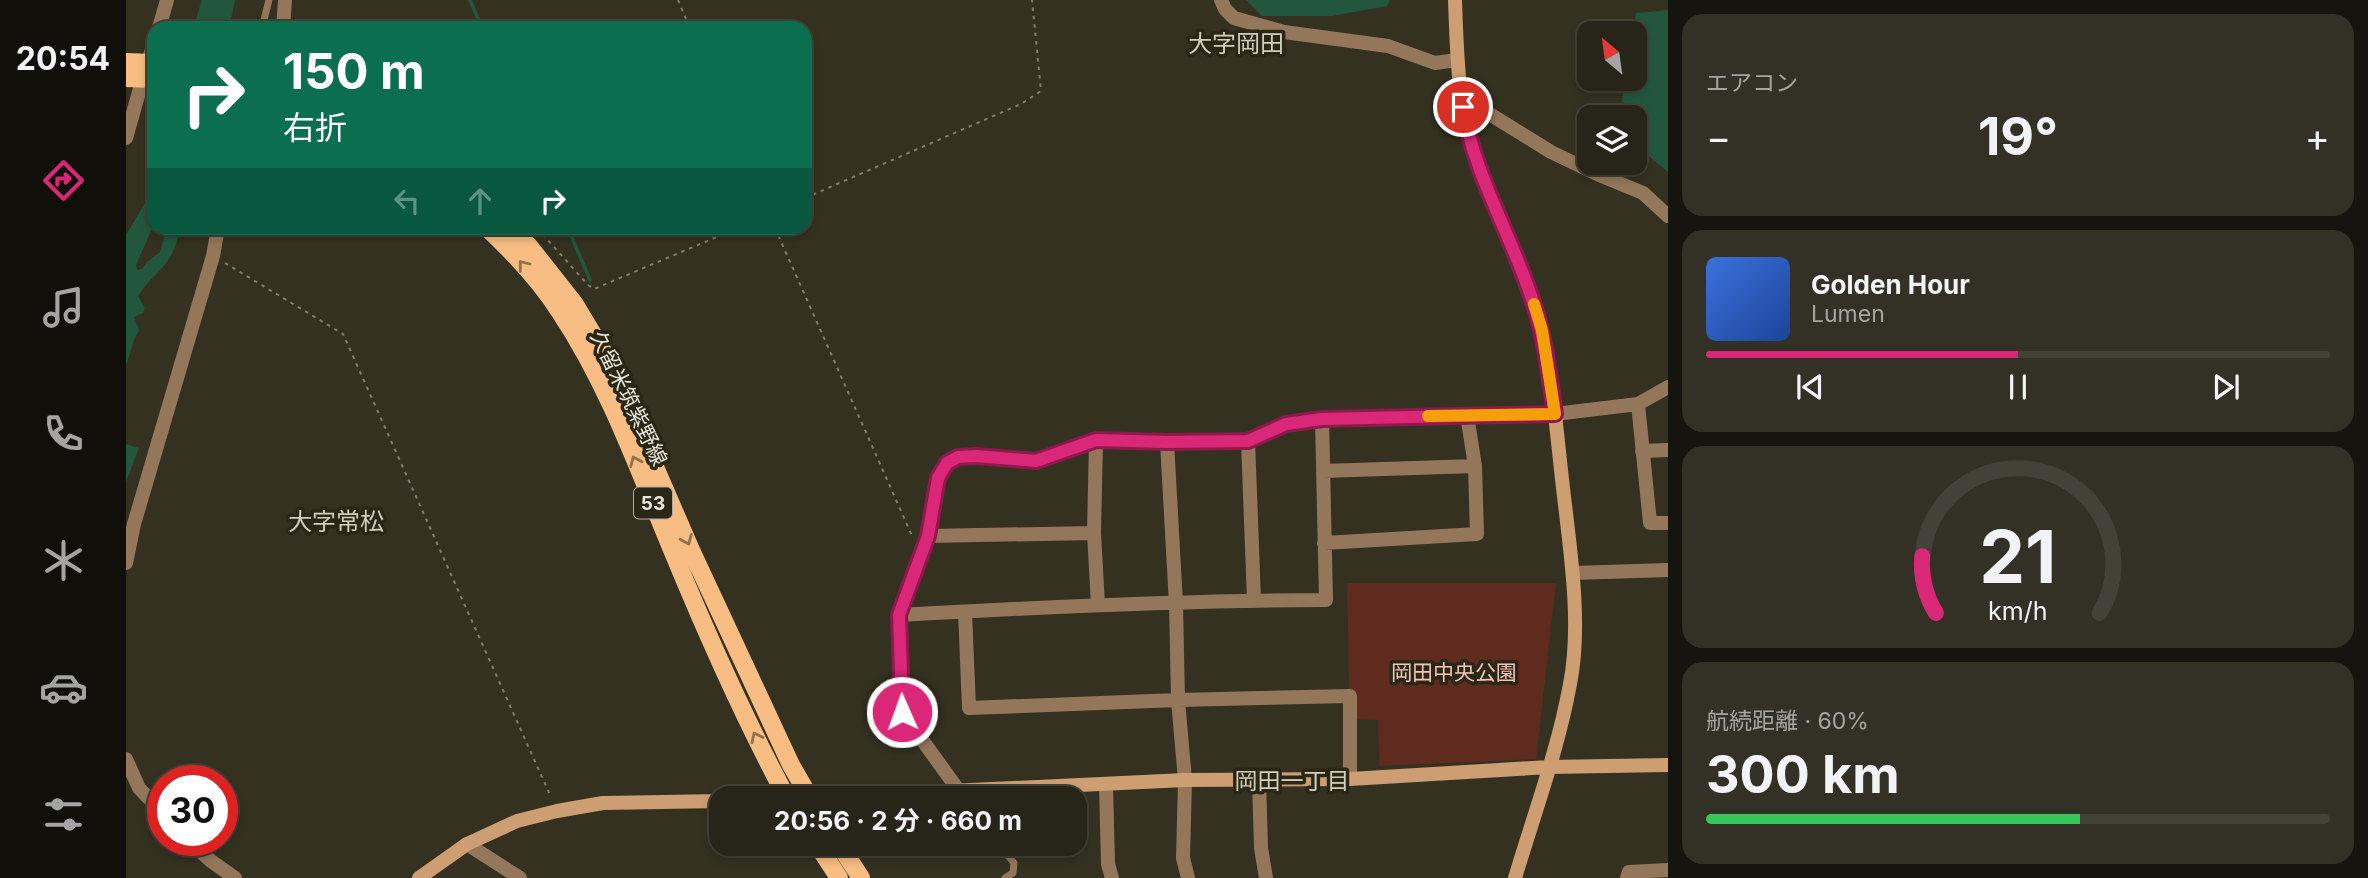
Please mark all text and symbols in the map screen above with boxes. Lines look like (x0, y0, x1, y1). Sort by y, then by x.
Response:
north arrow (1577, 21, 1647, 91)
map controls (1577, 21, 1647, 175)
district label: 大字岡田 (1188, 29, 1284, 58)
text: 20:54 (16, 39, 110, 78)
text: 150 m (283, 42, 425, 101)
icon: right (168, 49, 259, 140)
text: エアコン (1706, 69, 1798, 97)
pin (1433, 77, 1493, 137)
icon: arrive (1444, 88, 1482, 126)
button: layers (1577, 105, 1647, 175)
text: 19° (1978, 105, 2058, 168)
text: 右折 (283, 108, 347, 147)
text: − (1706, 114, 1731, 160)
text: + (2305, 114, 2330, 160)
icon: directions (39, 156, 88, 205)
icon: left (388, 182, 426, 220)
icon: ahead (461, 182, 499, 220)
icon: right (534, 182, 572, 220)
one-way arrow (519, 260, 532, 272)
text: Golden Hour (1811, 269, 1970, 300)
icon: music (39, 283, 88, 332)
text: Lumen (1811, 300, 1885, 328)
street label: 久留米筑紫野線 (586, 326, 672, 470)
icon: previous (1791, 368, 1829, 406)
icon: pause (1999, 368, 2037, 406)
icon: next (2207, 368, 2245, 406)
icon: phone (39, 409, 88, 458)
one-way arrow (629, 456, 643, 469)
road number: 53 (634, 488, 672, 518)
district label: 大字常松 (288, 507, 384, 536)
text: 21 (1979, 512, 2057, 601)
one-way arrow (678, 533, 692, 545)
icon: climate (39, 536, 88, 585)
text: km/h (1988, 596, 2048, 626)
park label: 岡田中央公園 (1391, 660, 1517, 685)
icon: car (39, 663, 88, 712)
position arrow (865, 675, 939, 749)
text: 航続距離 · 60% (1706, 707, 1869, 735)
one-way arrow (750, 732, 764, 744)
text: 300 km (1706, 743, 1900, 806)
speed limit sign: 30 (147, 765, 238, 856)
district label: 岡田一丁目 (1235, 767, 1350, 795)
icon: filters (39, 790, 88, 839)
text: 20:56 · 2 分 · 660 m (774, 805, 1022, 836)

